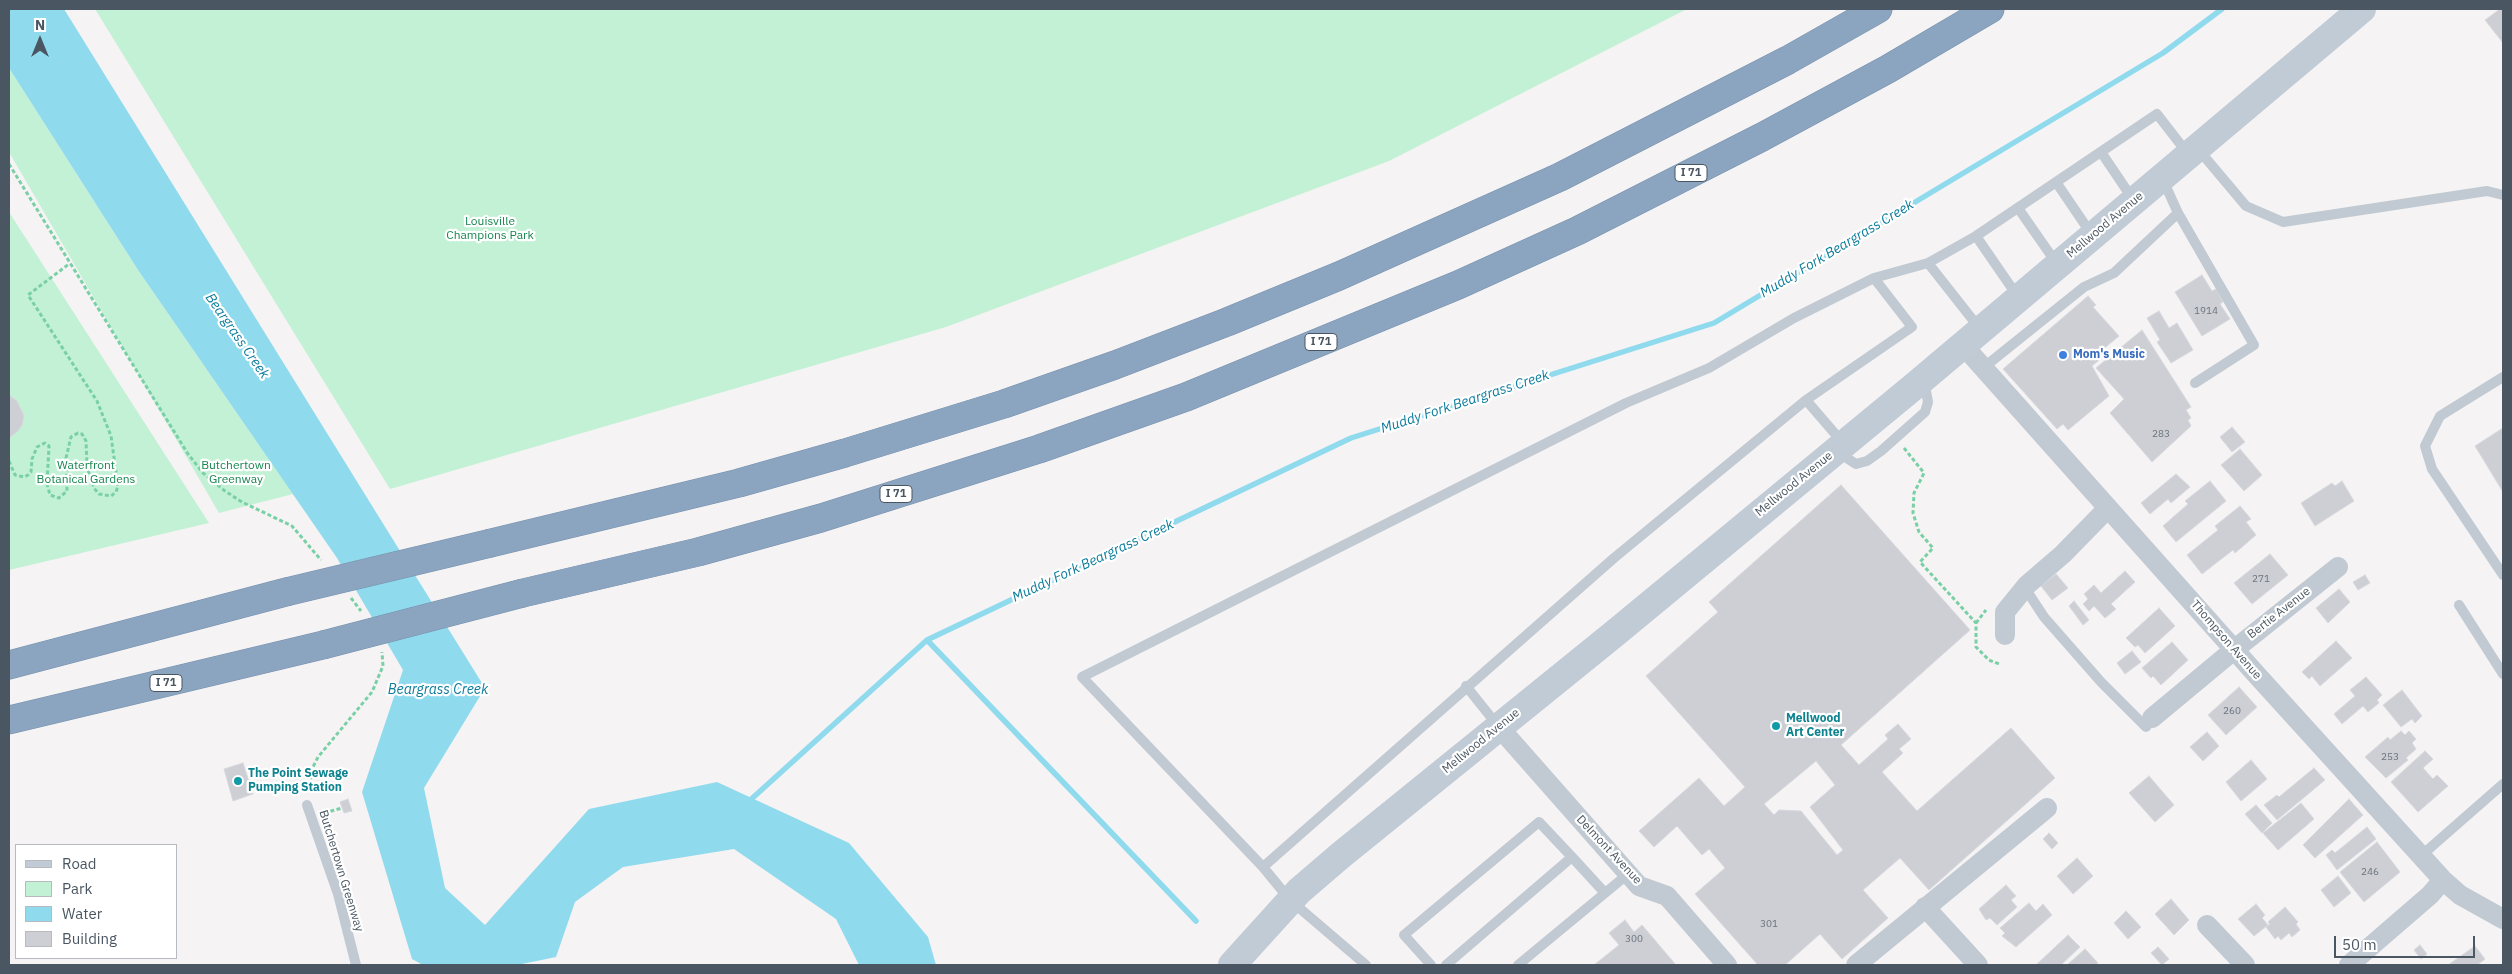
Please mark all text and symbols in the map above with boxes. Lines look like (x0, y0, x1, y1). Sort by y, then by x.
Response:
north arrow (15, 15, 65, 65)
text: N (35, 16, 45, 34)
road number: I 71 (1675, 164, 1707, 182)
street label: Mellwood Avenue (2064, 189, 2146, 261)
water label: Muddy Fork Beargrass Creek (1757, 196, 1917, 302)
park label: Louisville Champions Park (446, 215, 534, 243)
water label: Beargrass Creek (201, 290, 273, 382)
house number: 1914 (2194, 305, 2218, 317)
road number: I 71 (1305, 334, 1337, 351)
place label: Mom's Music (2073, 348, 2145, 362)
marker: Mom's Music (2057, 349, 2069, 361)
water label: Muddy Fork Beargrass Creek (1379, 367, 1551, 437)
house number: 283 (2152, 428, 2170, 440)
street label: Mellwood Avenue (1752, 448, 1836, 520)
park label: Waterfront Botanical Gardens (37, 459, 135, 487)
park label: Butchertown Greenway (201, 459, 271, 487)
road number: I 71 (880, 486, 912, 502)
water label: Muddy Fork Beargrass Creek (1010, 516, 1176, 606)
house number: 271 (2252, 573, 2270, 585)
street label: Bertie Avenue (2245, 584, 2313, 642)
street label: Thompson Avenue (2188, 597, 2264, 683)
road number: I 71 (150, 674, 182, 691)
water label: Beargrass Creek (388, 682, 488, 698)
street label: Mellwood Avenue (1439, 705, 1523, 777)
house number: 260 (2223, 705, 2241, 717)
place label: Mellwood Art Center (1786, 712, 1844, 740)
marker: Mellwood Art Center (1770, 720, 1782, 732)
house number: 253 (2381, 751, 2399, 763)
place label: The Point Sewage Pumping Station (248, 767, 348, 795)
marker: The Point Sewage Pumping Station (232, 775, 244, 787)
street label: Butchertown Greenway (316, 808, 366, 934)
street label: Delmont Avenue (1573, 813, 1645, 887)
legend (15, 844, 178, 959)
text: Road (62, 854, 97, 873)
house number: 246 (2361, 866, 2379, 878)
text: Park (62, 879, 92, 898)
text: Water (62, 904, 102, 923)
house number: 301 (1760, 918, 1778, 930)
scale bar (2337, 926, 2478, 958)
text: Building (62, 929, 117, 948)
house number: 300 (1625, 933, 1643, 945)
text: 50 m (2342, 935, 2377, 954)

